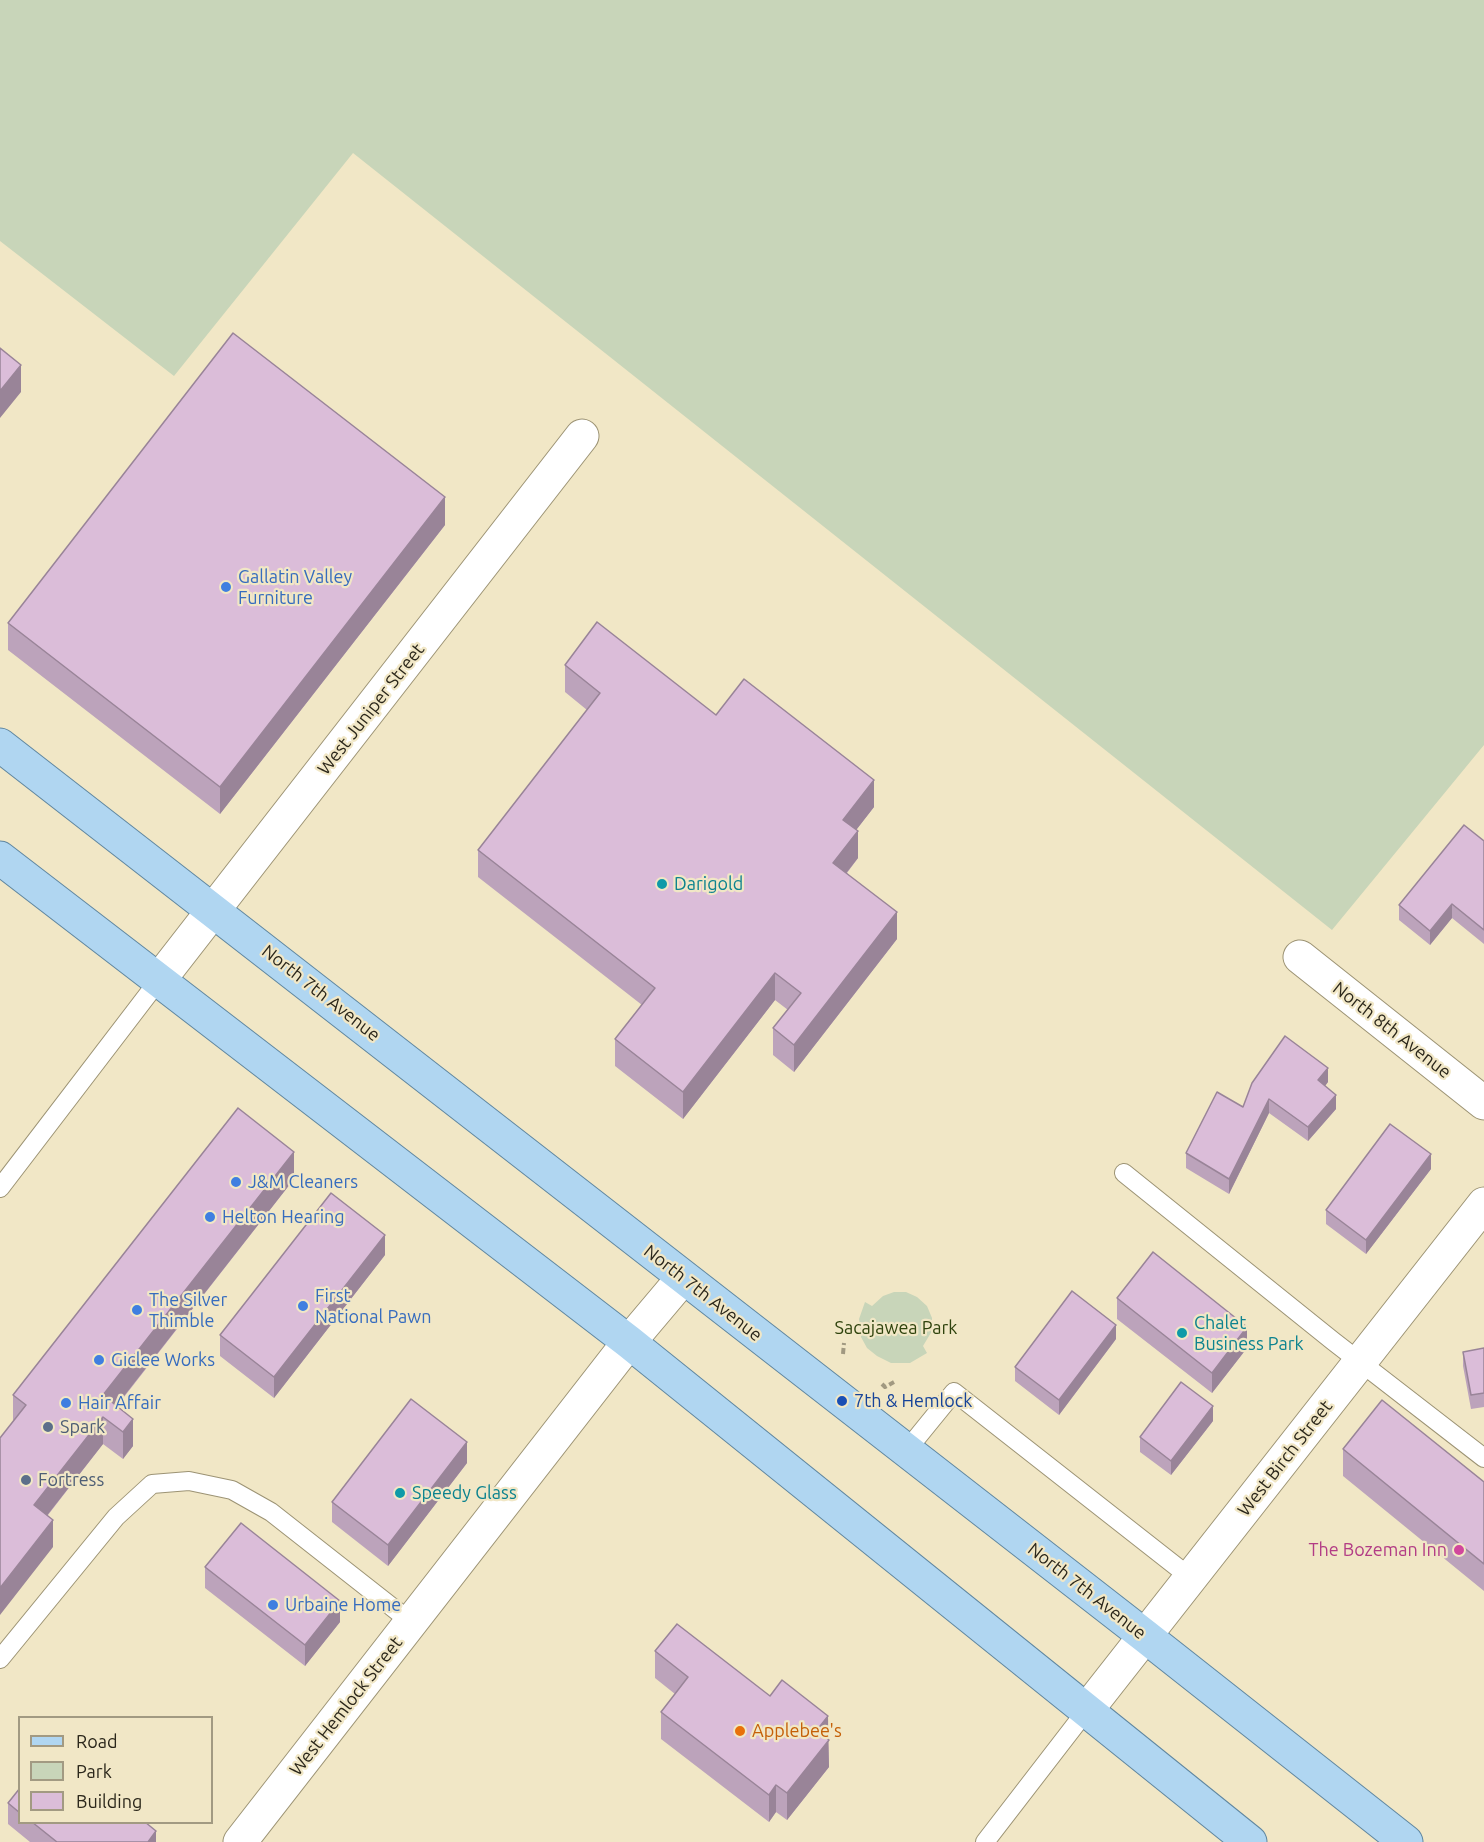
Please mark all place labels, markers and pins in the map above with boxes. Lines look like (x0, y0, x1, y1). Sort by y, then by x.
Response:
place label: Gallatin Valley Furniture (238, 566, 352, 608)
marker: Gallatin Valley Furniture (219, 580, 233, 594)
place label: Darigold (674, 873, 743, 895)
marker: Darigold (655, 877, 669, 891)
place label: J&M Cleaners (248, 1171, 358, 1193)
marker: J&M Cleaners (229, 1175, 243, 1189)
place label: Helton Hearing (222, 1206, 345, 1228)
marker: Helton Hearing (203, 1210, 217, 1224)
place label: First National Pawn (315, 1285, 432, 1328)
place label: The Silver Thimble (149, 1289, 227, 1332)
marker: First National Pawn (296, 1299, 310, 1313)
marker: The Silver Thimble (130, 1303, 144, 1317)
place label: Chalet Business Park (1194, 1312, 1304, 1354)
marker: Chalet Business Park (1175, 1326, 1189, 1340)
place label: Giclee Works (111, 1349, 215, 1371)
marker: Giclee Works (92, 1353, 106, 1367)
place label: 7th & Hemlock (854, 1390, 972, 1412)
place label: Hair Affair (78, 1392, 161, 1414)
marker: 7th & Hemlock (835, 1394, 849, 1408)
marker: Hair Affair (59, 1396, 73, 1410)
place label: Spark (60, 1416, 105, 1438)
marker: Spark (41, 1420, 55, 1434)
place label: Fortress (38, 1469, 104, 1491)
marker: Fortress (19, 1473, 33, 1487)
place label: Speedy Glass (412, 1482, 517, 1504)
marker: Speedy Glass (393, 1486, 407, 1500)
place label: The Bozeman Inn (1308, 1539, 1447, 1561)
marker: The Bozeman Inn (1452, 1543, 1466, 1557)
place label: Urbaine Home (285, 1594, 401, 1616)
marker: Urbaine Home (266, 1598, 280, 1612)
place label: Applebee's (752, 1720, 842, 1742)
marker: Applebee's (733, 1724, 747, 1738)

